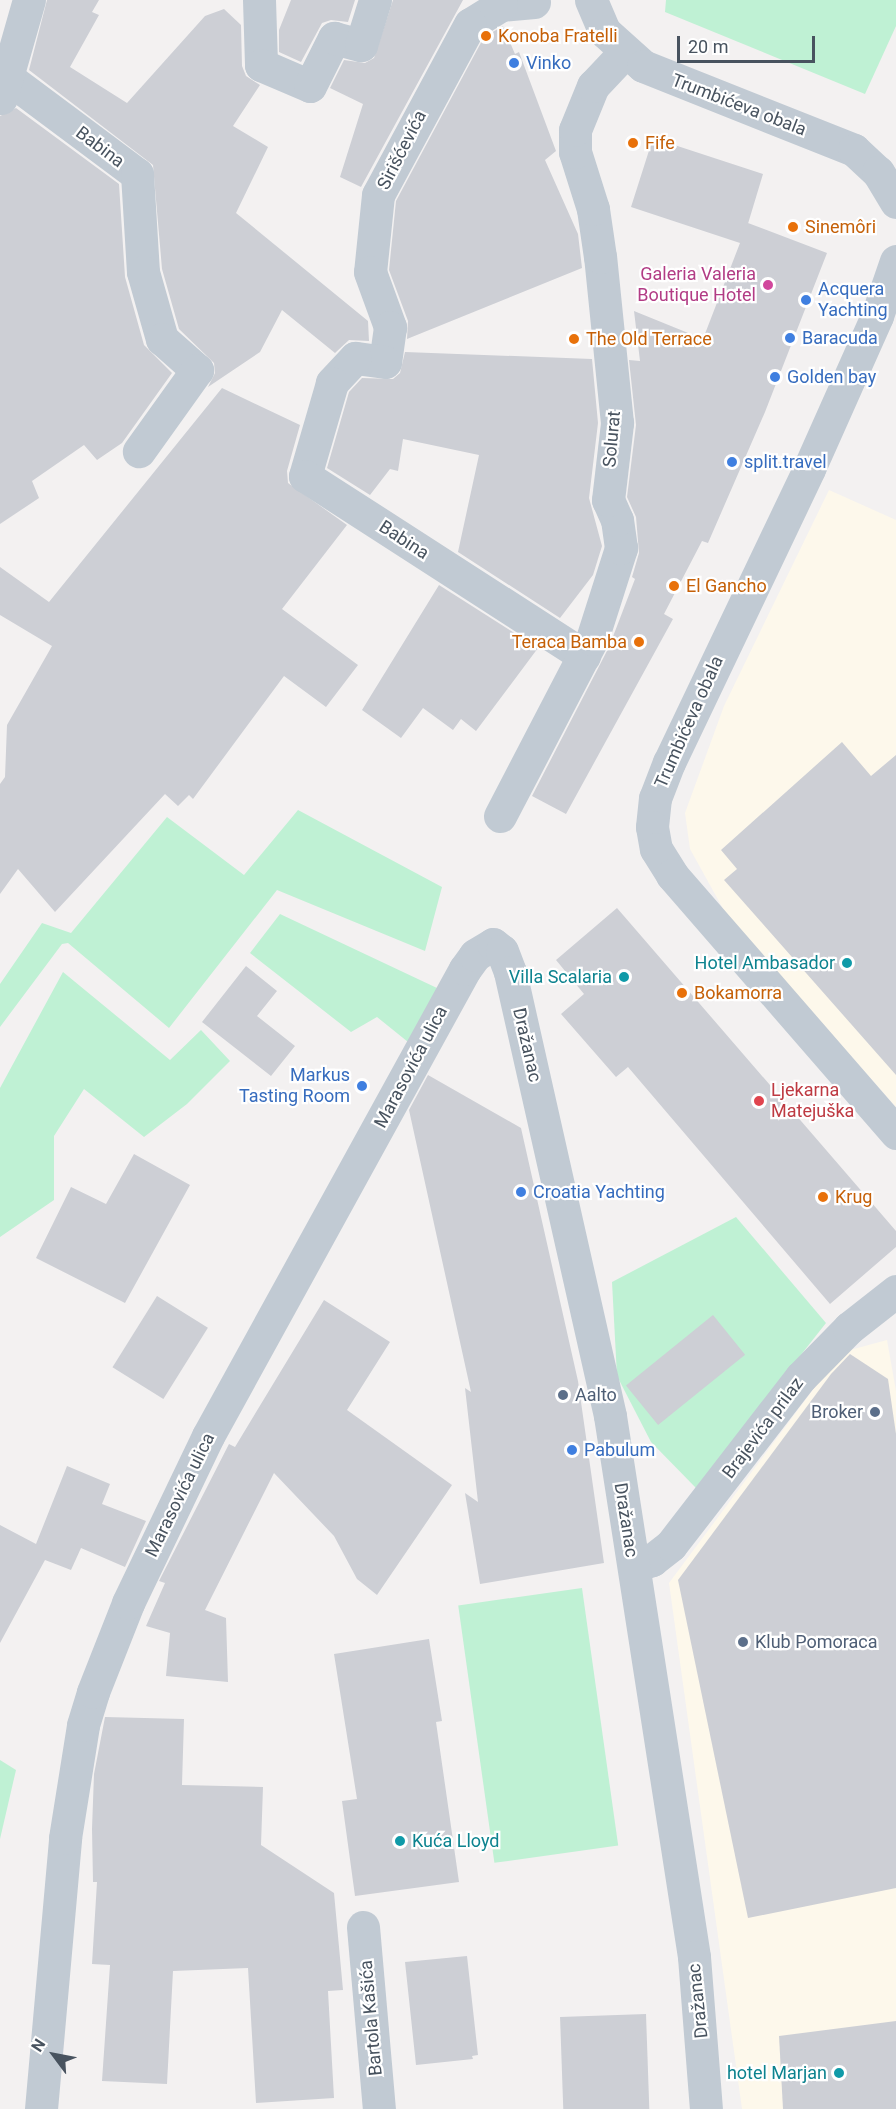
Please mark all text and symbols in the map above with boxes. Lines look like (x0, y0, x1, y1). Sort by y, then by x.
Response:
scale bar (680, 24, 818, 62)
place label: Konoba Fratelli (498, 25, 618, 47)
marker: Konoba Fratelli (479, 29, 493, 43)
text: 20 m (688, 36, 728, 57)
place label: Vinko (526, 52, 571, 74)
marker: Vinko (507, 56, 521, 70)
street label: Trumbićeva obala (669, 69, 809, 141)
street label: Sirišćevića (373, 107, 431, 193)
street label: Babina (71, 122, 129, 172)
place label: Fife (645, 132, 675, 154)
marker: Fife (626, 136, 640, 150)
place label: Sinemôri (805, 216, 876, 238)
marker: Sinemôri (786, 220, 800, 234)
place label: Galeria Valeria Boutique Hotel (637, 264, 756, 306)
marker: Galeria Valeria Boutique Hotel (761, 278, 775, 292)
place label: Acquera Yachting (818, 279, 888, 322)
marker: Acquera Yachting (799, 293, 813, 307)
place label: Baracuda (802, 327, 878, 349)
place label: The Old Terrace (586, 328, 712, 350)
marker: Baracuda (783, 331, 797, 345)
marker: The Old Terrace (567, 332, 581, 346)
place label: Golden bay (787, 366, 876, 388)
marker: Golden bay (768, 370, 782, 384)
street label: Solurat (599, 410, 625, 468)
place label: split.travel (744, 451, 827, 473)
marker: split.travel (725, 455, 739, 469)
street label: Babina (375, 516, 433, 564)
place label: El Gancho (686, 575, 767, 597)
marker: El Gancho (667, 579, 681, 593)
place label: Teraca Bamba (512, 631, 627, 653)
marker: Teraca Bamba (632, 635, 646, 649)
street label: Trumbićeva obala (650, 653, 728, 791)
place label: Hotel Ambasador (695, 952, 835, 974)
marker: Hotel Ambasador (840, 956, 854, 970)
place label: Villa Scalaria (509, 966, 612, 988)
marker: Villa Scalaria (617, 970, 631, 984)
place label: Bokamorra (694, 982, 782, 1004)
marker: Bokamorra (675, 986, 689, 1000)
street label: Marasovića ulica (370, 1002, 452, 1132)
street label: Dražanac (508, 1006, 546, 1084)
place label: Markus Tasting Room (239, 1065, 350, 1108)
marker: Markus Tasting Room (355, 1079, 369, 1093)
place label: Ljekarna Matejuška (771, 1080, 854, 1122)
marker: Ljekarna Matejuška (752, 1094, 766, 1108)
place label: Croatia Yachting (533, 1181, 665, 1203)
marker: Croatia Yachting (514, 1185, 528, 1199)
place label: Krug (835, 1186, 872, 1208)
marker: Krug (816, 1190, 830, 1204)
street label: Brajevića prilaz (718, 1373, 808, 1483)
place label: Aalto (575, 1384, 617, 1406)
marker: Aalto (556, 1388, 570, 1402)
place label: Broker (811, 1401, 863, 1423)
marker: Broker (868, 1405, 882, 1419)
street label: Marasovića ulica (141, 1430, 219, 1560)
place label: Pabulum (584, 1439, 655, 1461)
marker: Pabulum (565, 1443, 579, 1457)
street label: Dražanac (609, 1481, 643, 1559)
place label: Klub Pomoraca (755, 1631, 877, 1653)
marker: Klub Pomoraca (736, 1635, 750, 1649)
place label: Kuća Lloyd (412, 1830, 499, 1852)
marker: Kuća Lloyd (393, 1834, 407, 1848)
street label: Bartola Kašića (355, 1959, 387, 2077)
street label: Dražanac (683, 1962, 713, 2040)
north arrow (24, 2025, 84, 2085)
text: N (27, 2035, 49, 2055)
place label: hotel Marjan (727, 2062, 827, 2084)
marker: hotel Marjan (832, 2066, 846, 2080)

